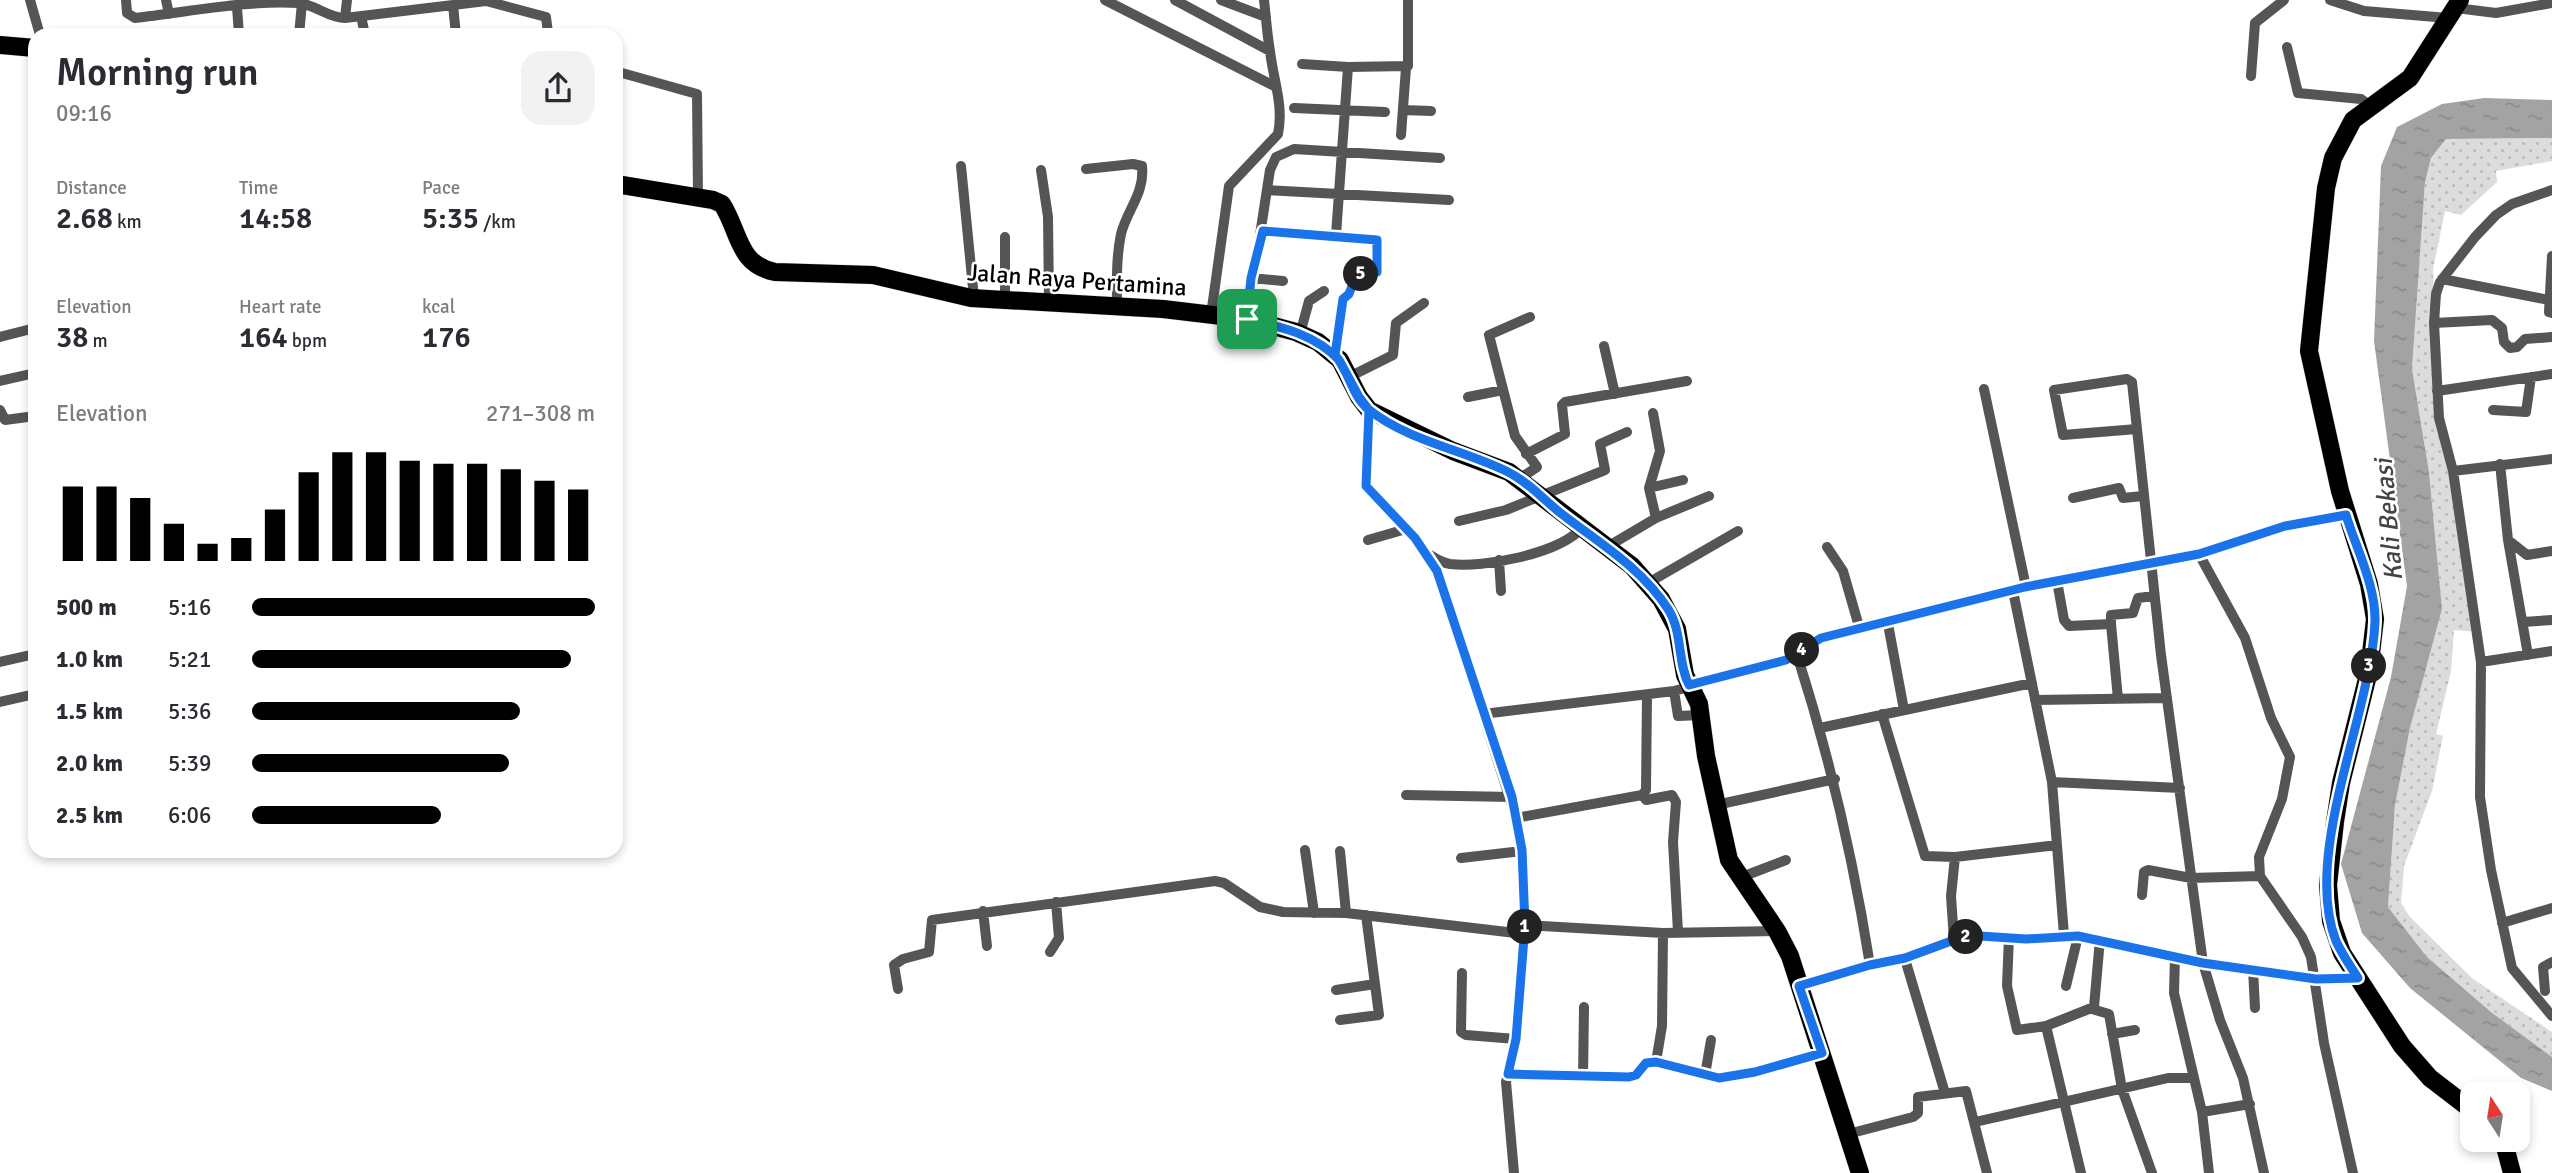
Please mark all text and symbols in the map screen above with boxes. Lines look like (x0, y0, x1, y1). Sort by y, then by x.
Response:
text: Morning run (56, 49, 259, 96)
button: share (521, 51, 595, 125)
text: 09:16 (56, 99, 112, 128)
text: Distance (56, 176, 127, 200)
text: Time (239, 176, 278, 200)
text: Pace (422, 176, 460, 200)
text: 2.68 (56, 200, 113, 237)
text: 14:58 (239, 200, 312, 237)
text: 5:35 (422, 200, 479, 237)
text: km (113, 210, 142, 234)
text: /km (479, 210, 516, 234)
pin: 5 (1344, 256, 1378, 292)
street label: Jalan Raya Pertamina (966, 257, 1188, 303)
text: 5 (1355, 261, 1366, 285)
pin (1217, 289, 1277, 349)
text: Elevation (56, 295, 132, 319)
text: Heart rate (239, 295, 321, 319)
text: kcal (422, 295, 455, 319)
icon: arrive (1228, 300, 1266, 338)
text: 38 (56, 319, 88, 356)
text: 164 (239, 319, 288, 356)
text: 176 (422, 319, 471, 356)
text: m (88, 329, 108, 353)
text: bpm (288, 329, 327, 353)
text: Elevation (56, 399, 148, 428)
text: 271–308 m (486, 399, 595, 428)
water label: Kali Bekasi (2367, 455, 2410, 582)
text: 500 m (56, 593, 117, 622)
text: 5:16 (168, 593, 211, 622)
pin: 4 (1784, 632, 1820, 668)
text: 4 (1796, 637, 1807, 661)
text: 1.0 km (56, 645, 123, 674)
text: 5:21 (168, 645, 211, 674)
pin: 3 (2352, 648, 2386, 684)
text: 3 (2363, 653, 2374, 677)
text: 1.5 km (56, 697, 123, 726)
text: 5:36 (168, 697, 211, 726)
text: 2.0 km (56, 749, 123, 778)
text: 5:39 (168, 749, 211, 778)
text: 2.5 km (56, 801, 123, 830)
text: 6:06 (168, 801, 211, 830)
pin: 1 (1508, 909, 1542, 944)
text: 1 (1519, 914, 1530, 938)
pin: 2 (1948, 920, 1983, 954)
text: 2 (1960, 924, 1971, 948)
north arrow (2460, 1082, 2530, 1152)
map controls (2460, 1082, 2530, 1152)

